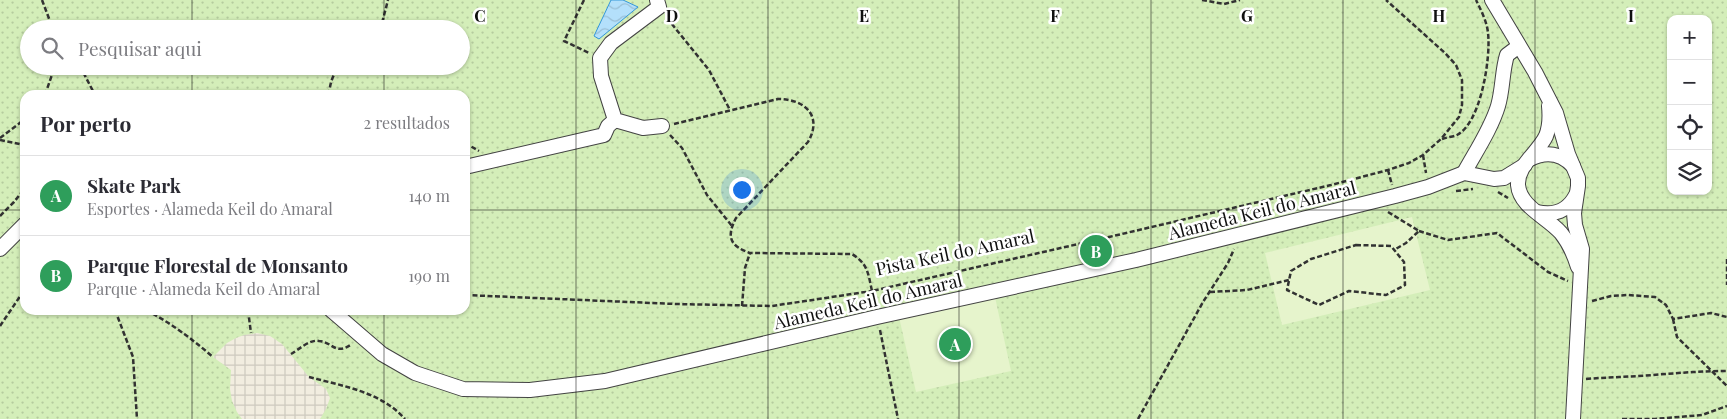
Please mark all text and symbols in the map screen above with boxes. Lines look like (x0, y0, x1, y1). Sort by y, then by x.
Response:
text: C (474, 5, 486, 26)
text: D (666, 5, 678, 26)
text: E (859, 5, 869, 26)
text: F (1050, 5, 1060, 26)
text: G (1241, 5, 1253, 26)
text: H (1433, 5, 1446, 26)
text: I (1628, 5, 1634, 26)
map controls (1667, 15, 1712, 195)
button: + (1667, 15, 1712, 60)
search box (20, 20, 470, 75)
icon: search (38, 34, 66, 62)
text: Pesquisar aqui (78, 35, 202, 61)
button: − (1667, 60, 1712, 105)
button: locate (1667, 105, 1712, 150)
text: Por perto (40, 109, 131, 137)
text: 2 resultados (364, 112, 450, 133)
button: layers (1667, 150, 1712, 195)
text: Skate Park (87, 172, 181, 198)
street label: Alameda Keil do Amaral (1165, 175, 1358, 245)
your location (729, 177, 755, 203)
text: A (51, 185, 61, 206)
text: 140 m (408, 185, 450, 206)
text: Esportes · Alameda Keil do Amaral (87, 198, 333, 219)
street label: Pista Keil do Amaral (873, 223, 1037, 281)
pin: B (1080, 232, 1112, 270)
text: Parque Florestal de Monsanto (87, 252, 348, 278)
text: B (51, 265, 61, 286)
text: 190 m (408, 265, 450, 286)
street label: Alameda Keil do Amaral (770, 268, 965, 335)
text: Parque · Alameda Keil do Amaral (87, 278, 320, 299)
pin: A (939, 325, 971, 363)

